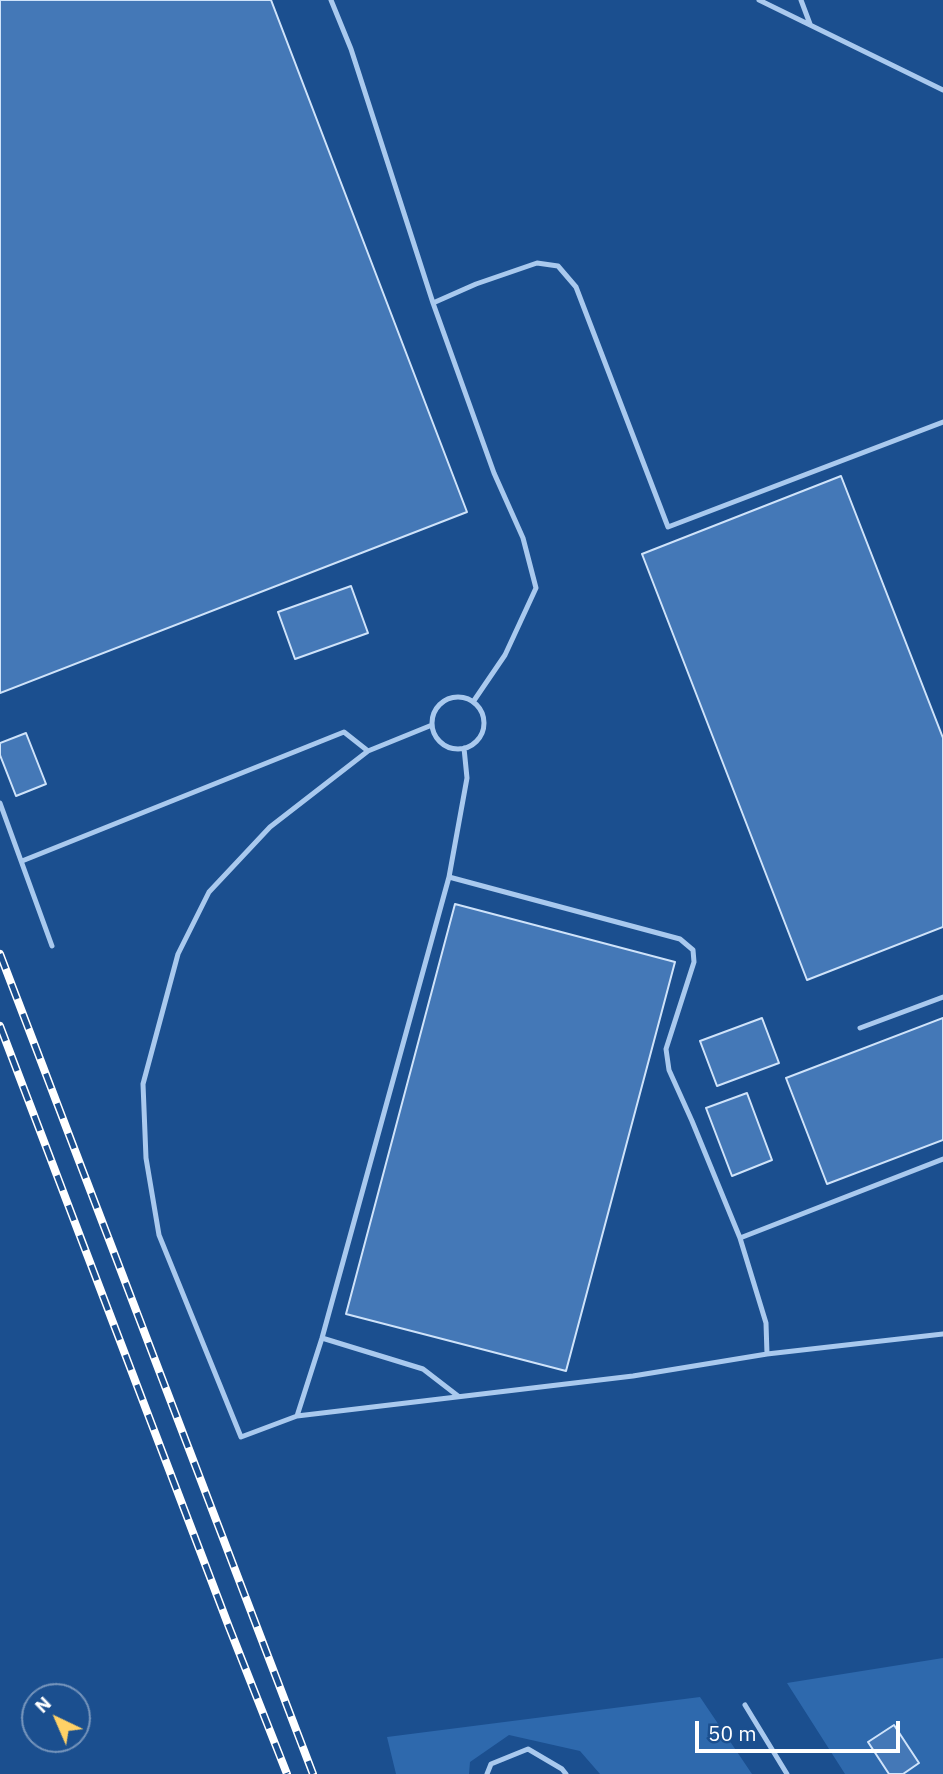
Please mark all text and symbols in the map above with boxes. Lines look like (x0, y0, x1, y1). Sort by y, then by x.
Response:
north arrow (21, 1683, 91, 1753)
text: N (30, 1691, 56, 1718)
scale bar (698, 1708, 903, 1752)
text: 50 m (708, 1719, 757, 1747)

